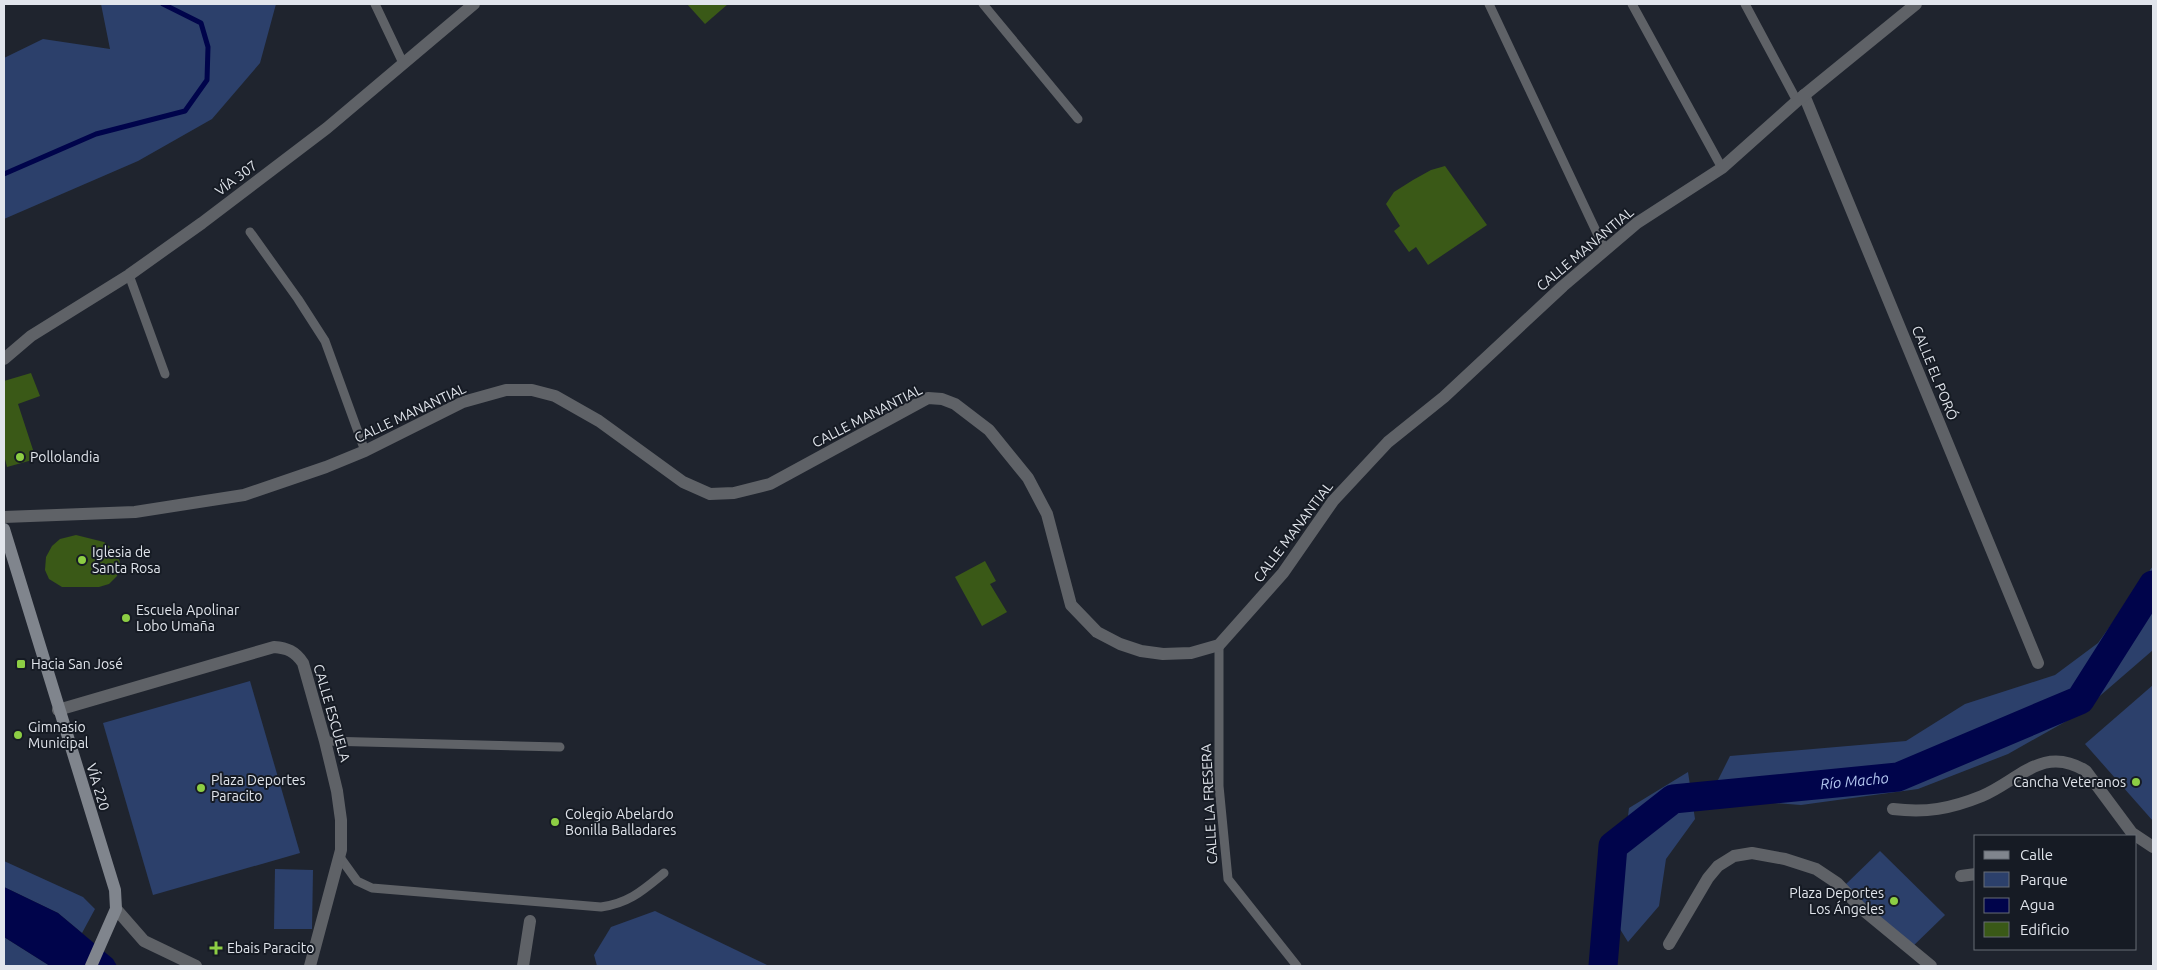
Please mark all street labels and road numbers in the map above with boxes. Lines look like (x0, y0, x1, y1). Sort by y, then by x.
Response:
street label: VÍA 307 (211, 156, 260, 199)
street label: CALLE MANANTIAL (1533, 204, 1637, 294)
street label: CALLE EL PORÓ (1909, 323, 1962, 423)
street label: CALLE MANANTIAL (352, 380, 468, 446)
street label: CALLE MANANTIAL (809, 381, 925, 451)
street label: CALLE MANANTIAL (1250, 479, 1336, 585)
street label: CALLE ESCUELA (310, 662, 354, 764)
street label: CALLE LA FRESERA (1198, 743, 1220, 865)
street label: VÍA 220 (83, 761, 114, 813)

